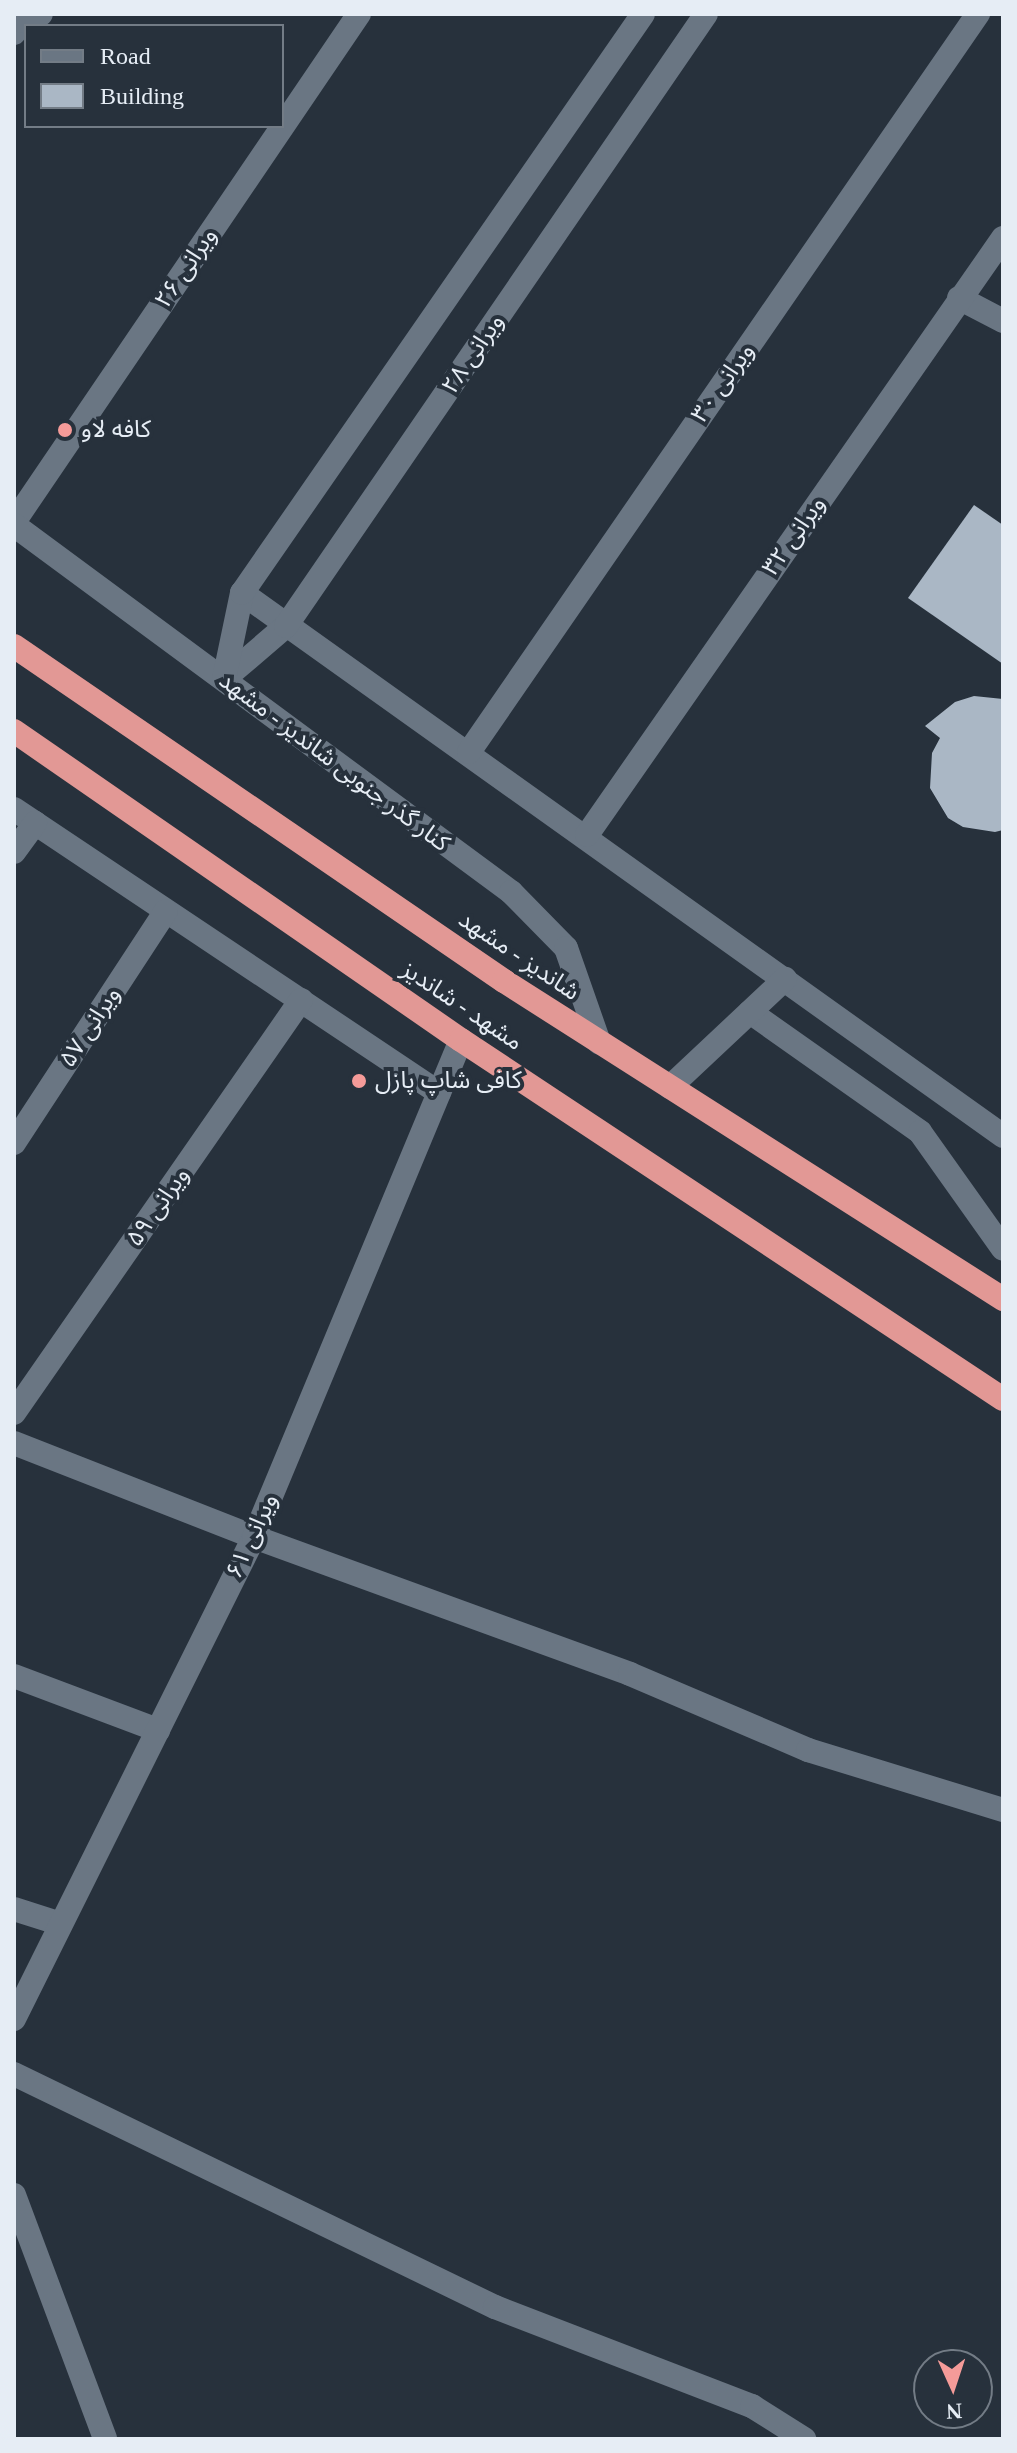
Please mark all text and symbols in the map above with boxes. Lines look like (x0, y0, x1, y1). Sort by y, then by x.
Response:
legend (24, 24, 284, 128)
text: Road (100, 43, 151, 69)
text: Building (100, 83, 184, 109)
street label: ویرانی ۲۶ (149, 223, 223, 313)
street label: ویرانی ۲۸ (436, 309, 510, 399)
street label: ویرانی ۳۰ (685, 338, 761, 428)
place label: کافه لاو (81, 416, 151, 444)
marker: کافه لاو (56, 421, 74, 439)
street label: ویرانی ۳۲ (756, 491, 832, 581)
street label: کنار گذر جنوبی شاندیز - مشهد (213, 666, 455, 858)
street label: شاندیز - مشهد (453, 905, 585, 1007)
street label: مشهد - شاندیز (396, 955, 528, 1057)
street label: ویرانی ۵۷ (53, 981, 127, 1073)
place label: کافی شاپ پازل (375, 1067, 522, 1095)
marker: کافی شاپ پازل (350, 1072, 368, 1090)
street label: ویرانی ۵۹ (120, 1162, 196, 1252)
street label: ویرانی ۶۱ (220, 1489, 284, 1583)
north arrow (913, 2349, 993, 2429)
text: N (946, 2399, 963, 2424)

